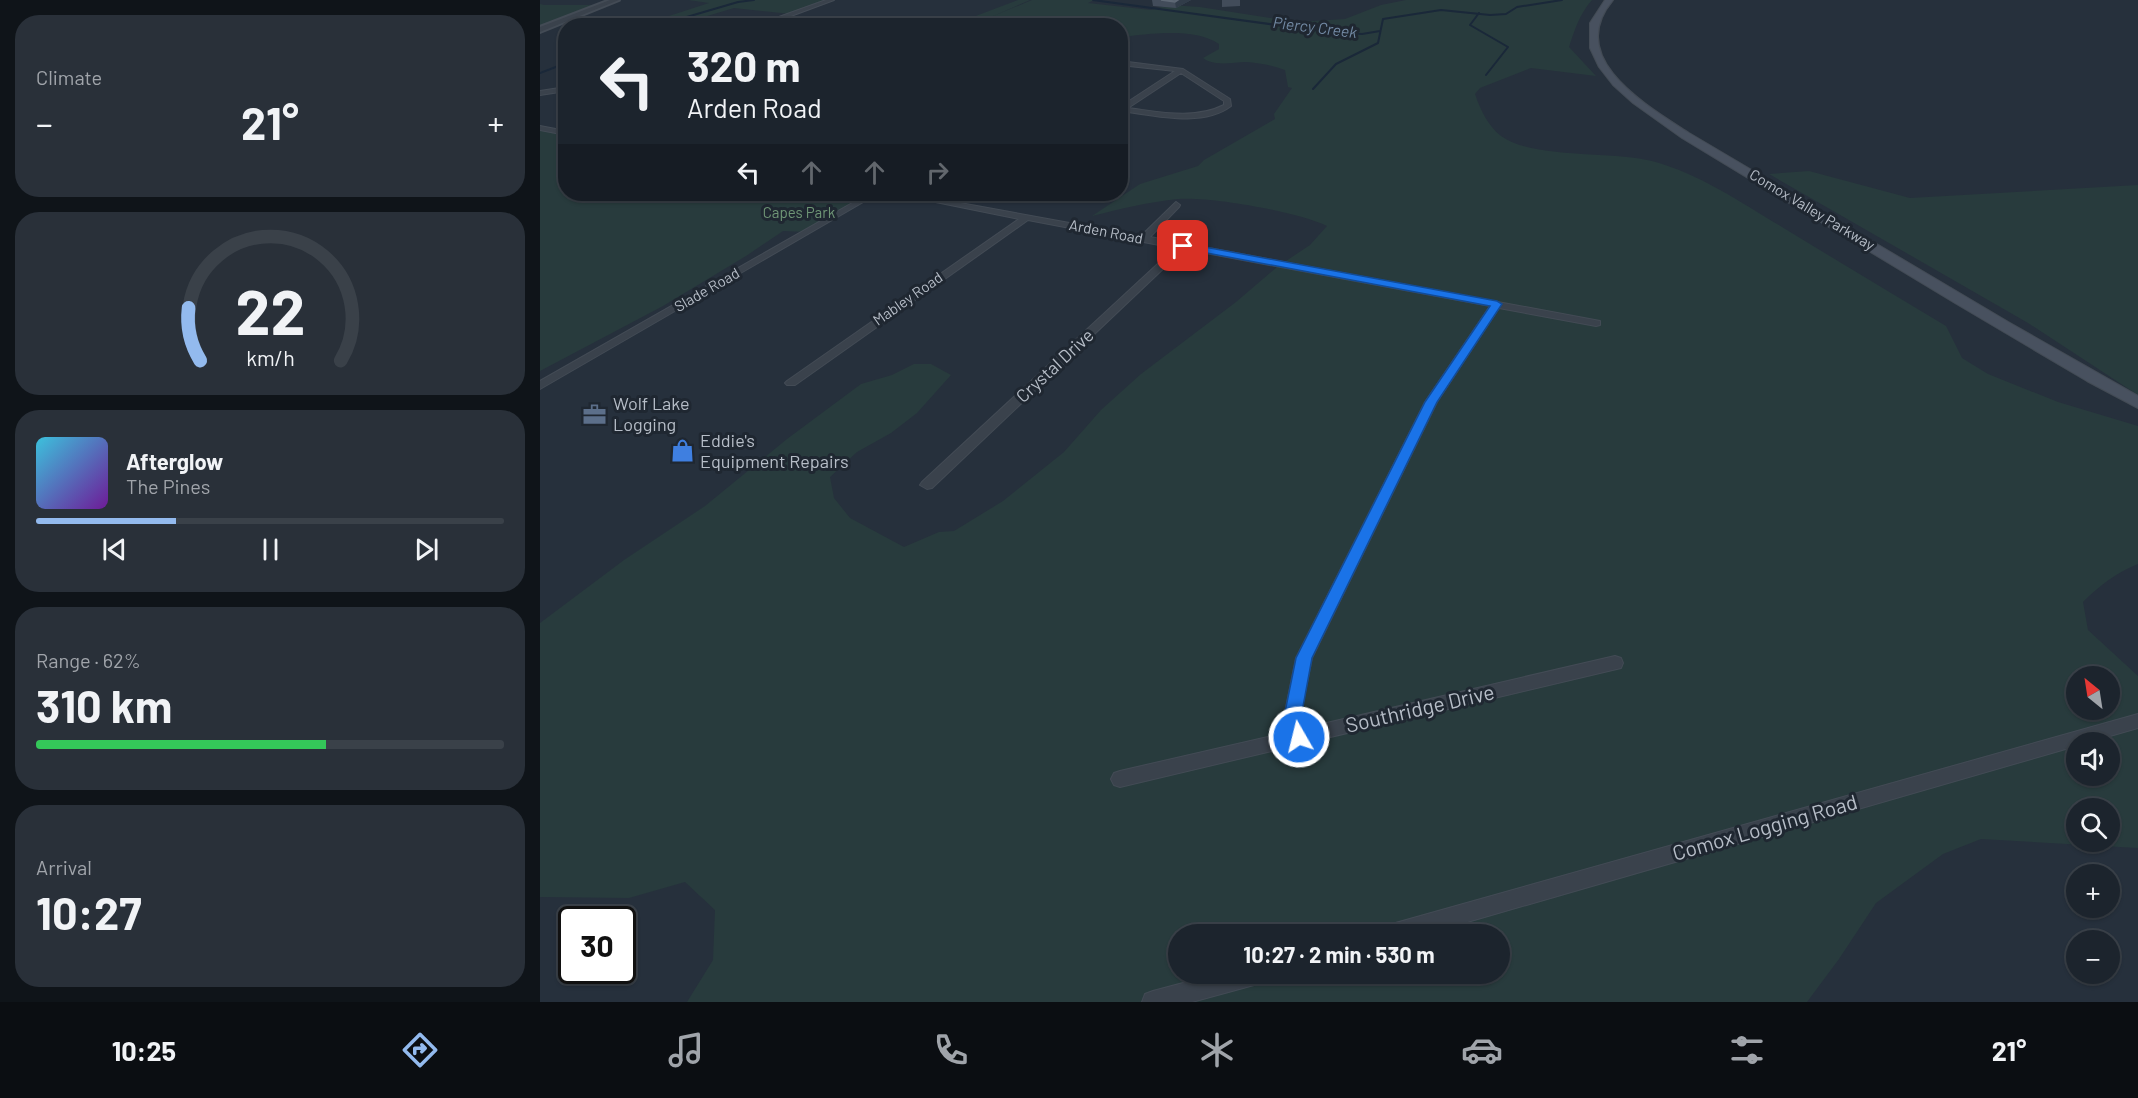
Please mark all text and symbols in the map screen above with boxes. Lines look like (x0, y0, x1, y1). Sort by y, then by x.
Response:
water label: Piercy Creek (1272, 12, 1358, 41)
text: 320 m (687, 40, 801, 90)
icon: left (588, 42, 666, 120)
text: Climate (36, 65, 102, 89)
text: Arden Road (687, 91, 822, 123)
text: 21° (241, 95, 299, 149)
text: − (36, 103, 53, 143)
text: + (488, 103, 504, 143)
icon: left (732, 156, 765, 189)
icon: ahead (795, 156, 828, 189)
icon: ahead (858, 156, 891, 189)
icon: right (921, 156, 954, 189)
street label: Comox Valley Parkway (1747, 165, 1878, 254)
park label: Capes Park (763, 203, 836, 221)
street label: Arden Road (1068, 215, 1145, 247)
pin (1157, 220, 1208, 271)
icon: arrive (1166, 229, 1199, 262)
street label: Slade Road (671, 263, 742, 315)
street label: Mabley Road (869, 268, 946, 329)
text: 22 (235, 273, 305, 347)
street label: Crystal Drive (1011, 324, 1098, 407)
text: km/h (246, 345, 294, 370)
place label: Wolf Lake Logging (613, 392, 690, 435)
office icon: Wolf Lake Logging (582, 401, 608, 427)
place label: Eddie's Equipment Repairs (700, 429, 849, 472)
shop icon: Eddie's Equipment Repairs (669, 438, 695, 464)
text: Afterglow (126, 448, 223, 474)
text: The Pines (126, 474, 210, 498)
icon: previous (98, 533, 131, 566)
icon: pause (254, 533, 287, 566)
icon: next (410, 533, 443, 566)
text: Range · 62% (36, 648, 141, 672)
north arrow (2066, 666, 2120, 720)
map controls (2066, 666, 2120, 984)
text: 310 km (36, 678, 172, 732)
street label: Southridge Drive (1343, 678, 1496, 737)
position arrow (1267, 705, 1331, 769)
button: sound (2066, 732, 2120, 786)
street label: Comox Logging Road (1669, 788, 1860, 865)
button: search (2066, 798, 2120, 852)
text: Arrival (36, 855, 92, 879)
button: + (2066, 864, 2120, 918)
text: 10:27 (36, 885, 141, 939)
speed limit sign: 30 (558, 906, 636, 984)
button: − (2066, 930, 2120, 984)
text: 10:27 · 2 min · 530 m (1243, 941, 1435, 967)
icon: directions (399, 1029, 441, 1071)
icon: music (665, 1029, 707, 1071)
icon: phone (930, 1029, 972, 1071)
icon: climate (1196, 1029, 1238, 1071)
icon: car (1461, 1029, 1503, 1071)
icon: filters (1726, 1029, 1768, 1071)
text: 10:25 (112, 1034, 176, 1066)
text: 21° (1992, 1034, 2026, 1066)

